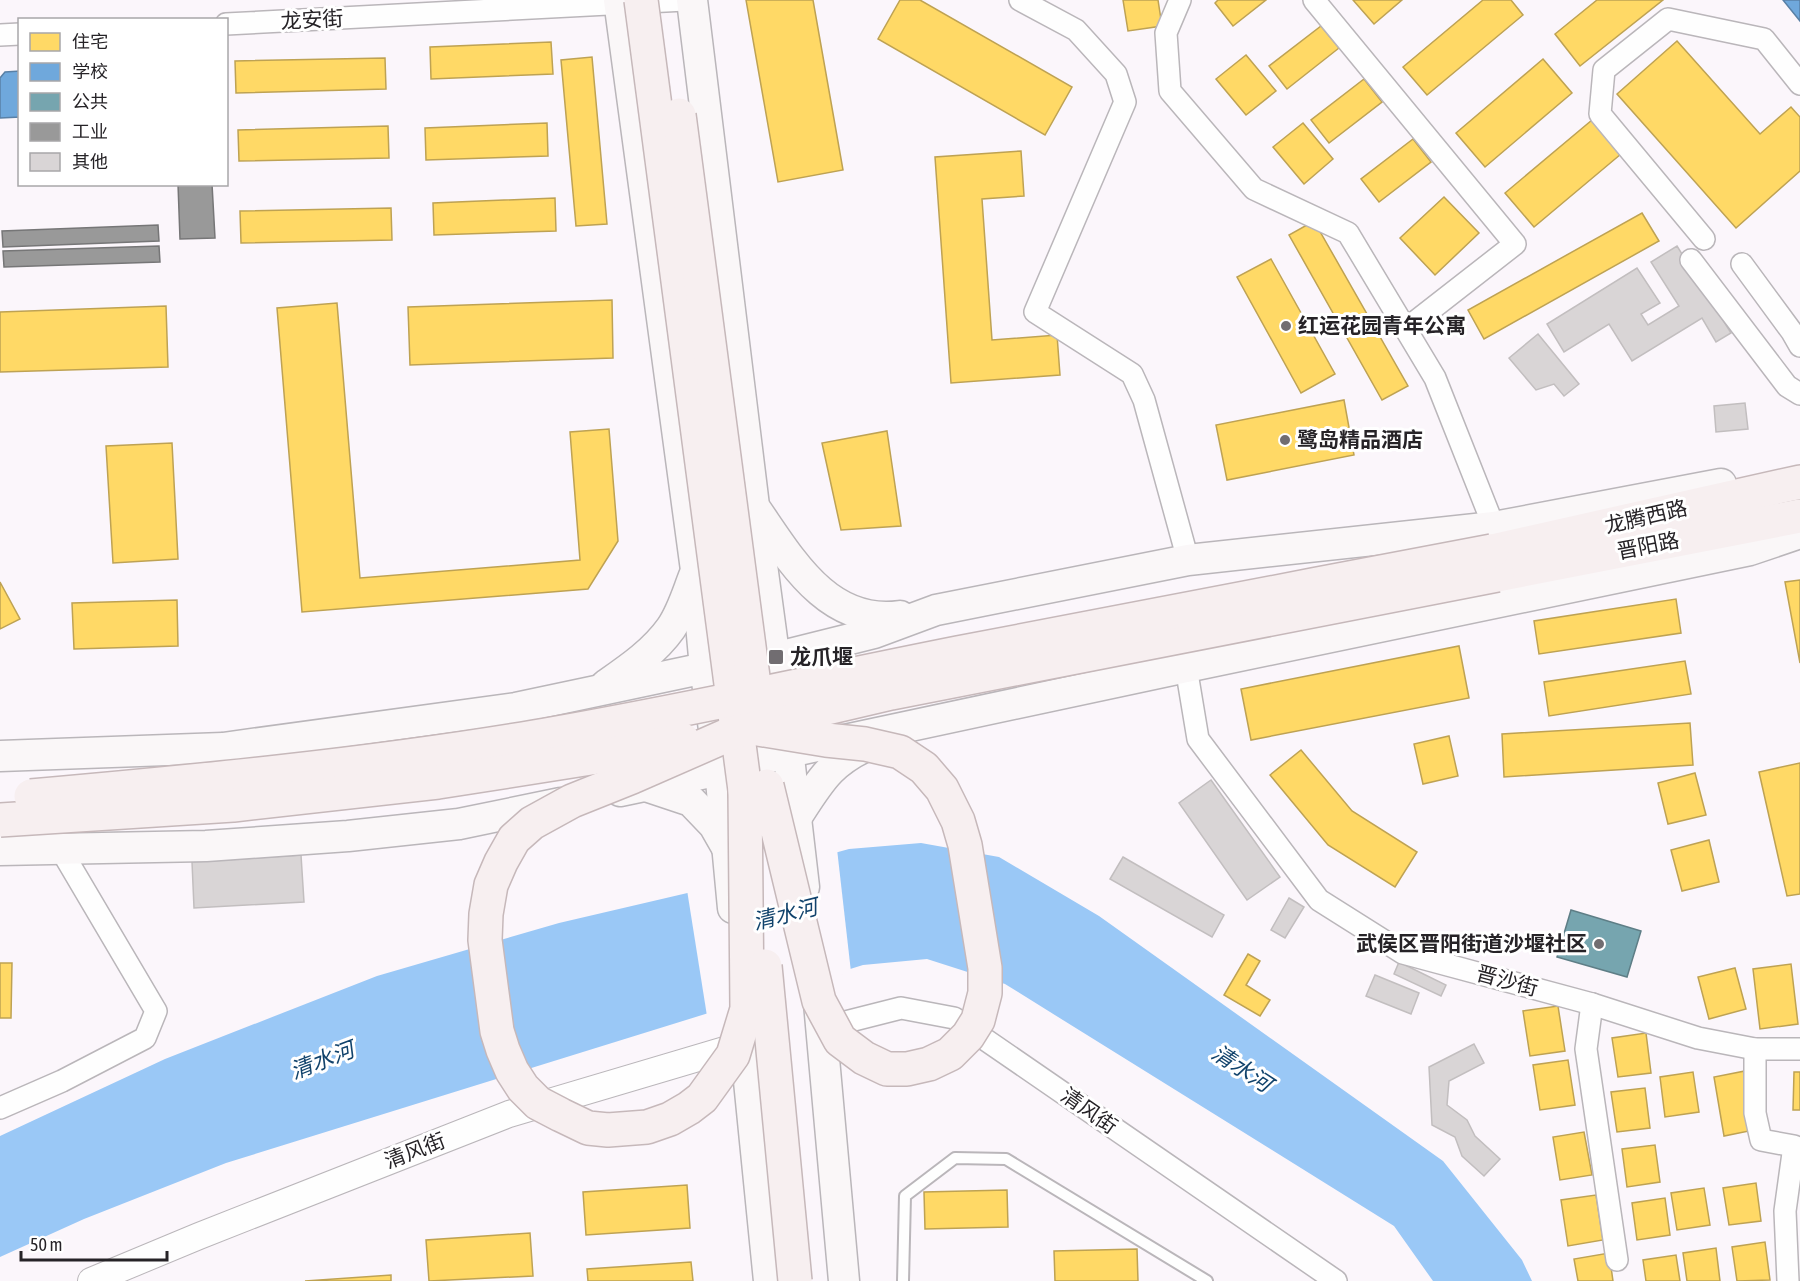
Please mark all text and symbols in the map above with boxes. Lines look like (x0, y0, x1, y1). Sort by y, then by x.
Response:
street label: 龙安街 (280, 5, 344, 33)
legend (18, 18, 228, 186)
text: 住宅 (72, 31, 108, 52)
text: 学校 (72, 61, 108, 82)
text: 公共 (72, 91, 108, 112)
text: 工业 (72, 121, 108, 142)
text: 其他 (72, 151, 108, 172)
place label: 红运花园青年公寓 (1298, 313, 1466, 337)
marker: 红运花园青年公寓 (1279, 319, 1293, 333)
place label: 鹭岛精品酒店 (1297, 427, 1423, 451)
marker: 鹭岛精品酒店 (1278, 433, 1292, 447)
street label: 龙腾西路 (1602, 495, 1689, 537)
street label: 晋阳路 (1615, 527, 1681, 563)
place label: 龙爪堰 (790, 644, 853, 668)
marker: 龙爪堰 (767, 648, 785, 666)
water label: 清水河 (750, 892, 824, 935)
place label: 武侯区晋阳街道沙堰社区 (1356, 931, 1587, 955)
marker: 武侯区晋阳街道沙堰社区 (1592, 937, 1606, 951)
street label: 晋沙街 (1474, 960, 1541, 1000)
water label: 清水河 (287, 1035, 361, 1084)
water label: 清水河 (1207, 1039, 1280, 1099)
street label: 清风街 (1057, 1082, 1122, 1138)
street label: 清风街 (381, 1128, 448, 1173)
scale bar (21, 1224, 166, 1262)
text: 50 m (30, 1234, 62, 1255)

